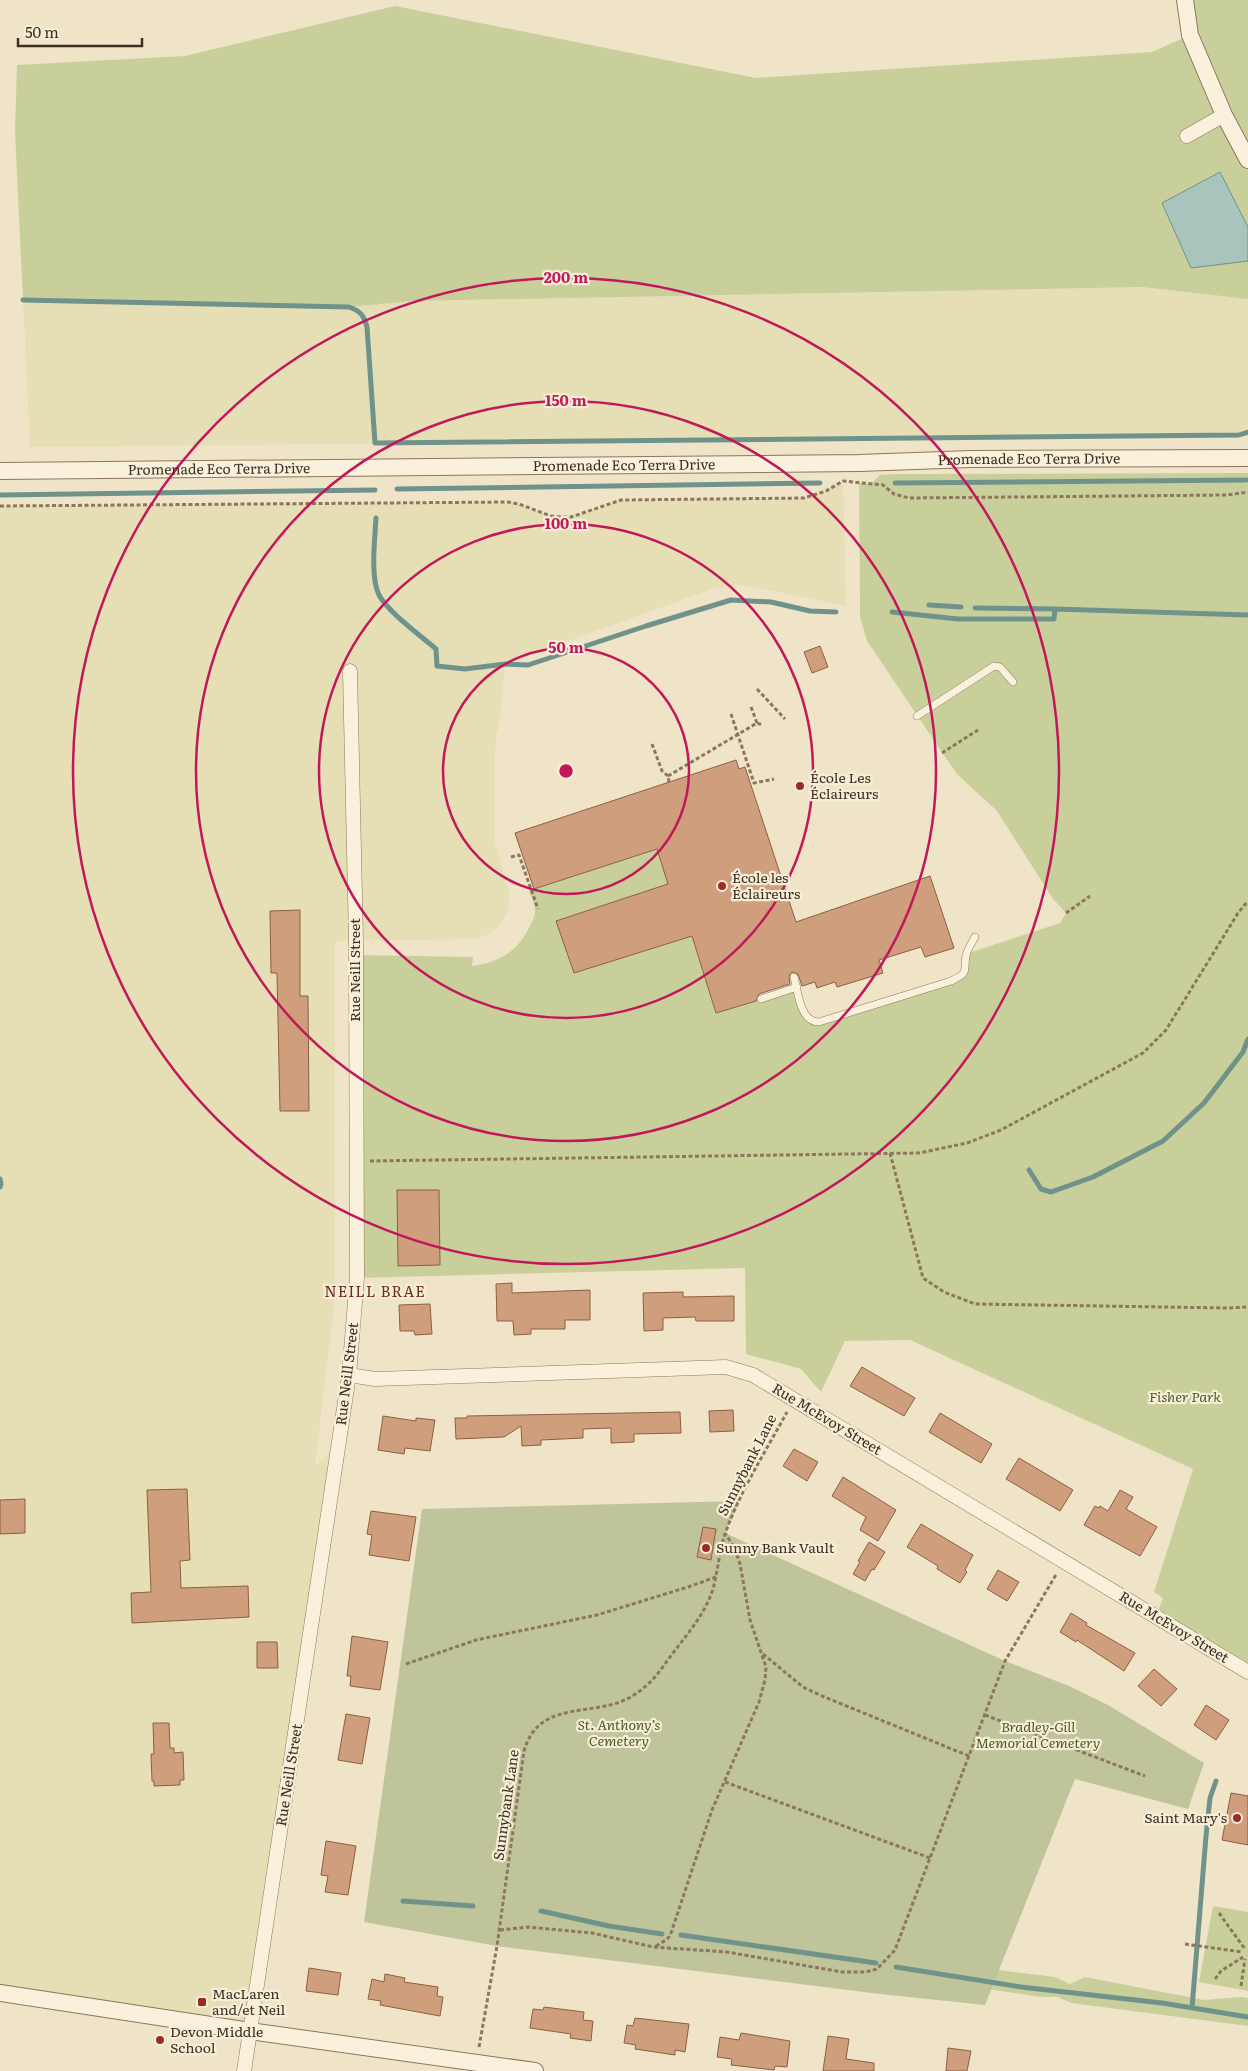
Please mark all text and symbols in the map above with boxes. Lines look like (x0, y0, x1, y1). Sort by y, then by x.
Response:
scale bar (18, 15, 141, 47)
text: 50 m (25, 20, 59, 43)
text: 200 m (544, 265, 588, 288)
text: 150 m (545, 388, 587, 411)
street label: Promenade Eco Terra Drive (937, 447, 1120, 469)
street label: Promenade Eco Terra Drive (533, 453, 715, 475)
street label: Promenade Eco Terra Drive (128, 457, 310, 479)
text: 100 m (545, 511, 587, 534)
text: 50 m (548, 635, 584, 658)
centre of rings (557, 762, 575, 780)
place label: École Les Éclaireurs (810, 767, 878, 803)
marker: École Les Éclaireurs (794, 780, 806, 792)
place label: École les Éclaireurs (732, 867, 800, 903)
marker: École les Éclaireurs (716, 880, 728, 892)
street label: Rue Neill Street (344, 918, 364, 1022)
district label: NEILL BRAE (324, 1279, 426, 1302)
street label: Rue Neill Street (330, 1321, 362, 1427)
street label: Rue McEvoy Street (769, 1377, 886, 1459)
park label: Fisher Park (1149, 1386, 1221, 1406)
street label: Sunnybank Lane (712, 1410, 780, 1519)
place label: Sunny Bank Vault (716, 1537, 835, 1557)
marker: Sunny Bank Vault (700, 1542, 712, 1554)
street label: Rue McEvoy Street (1116, 1585, 1233, 1667)
park label: St. Anthony’s Cemetery (578, 1714, 660, 1750)
park label: Bradley-Gill Memorial Cemetery (976, 1716, 1100, 1752)
street label: Rue Neill Street (270, 1722, 306, 1828)
street label: Sunnybank Lane (487, 1748, 523, 1862)
place label: Saint Mary's (1144, 1807, 1227, 1827)
marker: Saint Mary's (1231, 1812, 1243, 1824)
place label: MacLaren and/et Neil (212, 1983, 286, 2019)
marker: MacLaren and/et Neil (196, 1996, 208, 2008)
place label: Devon Middle School (170, 2021, 263, 2057)
marker: Devon Middle School (154, 2034, 166, 2046)

